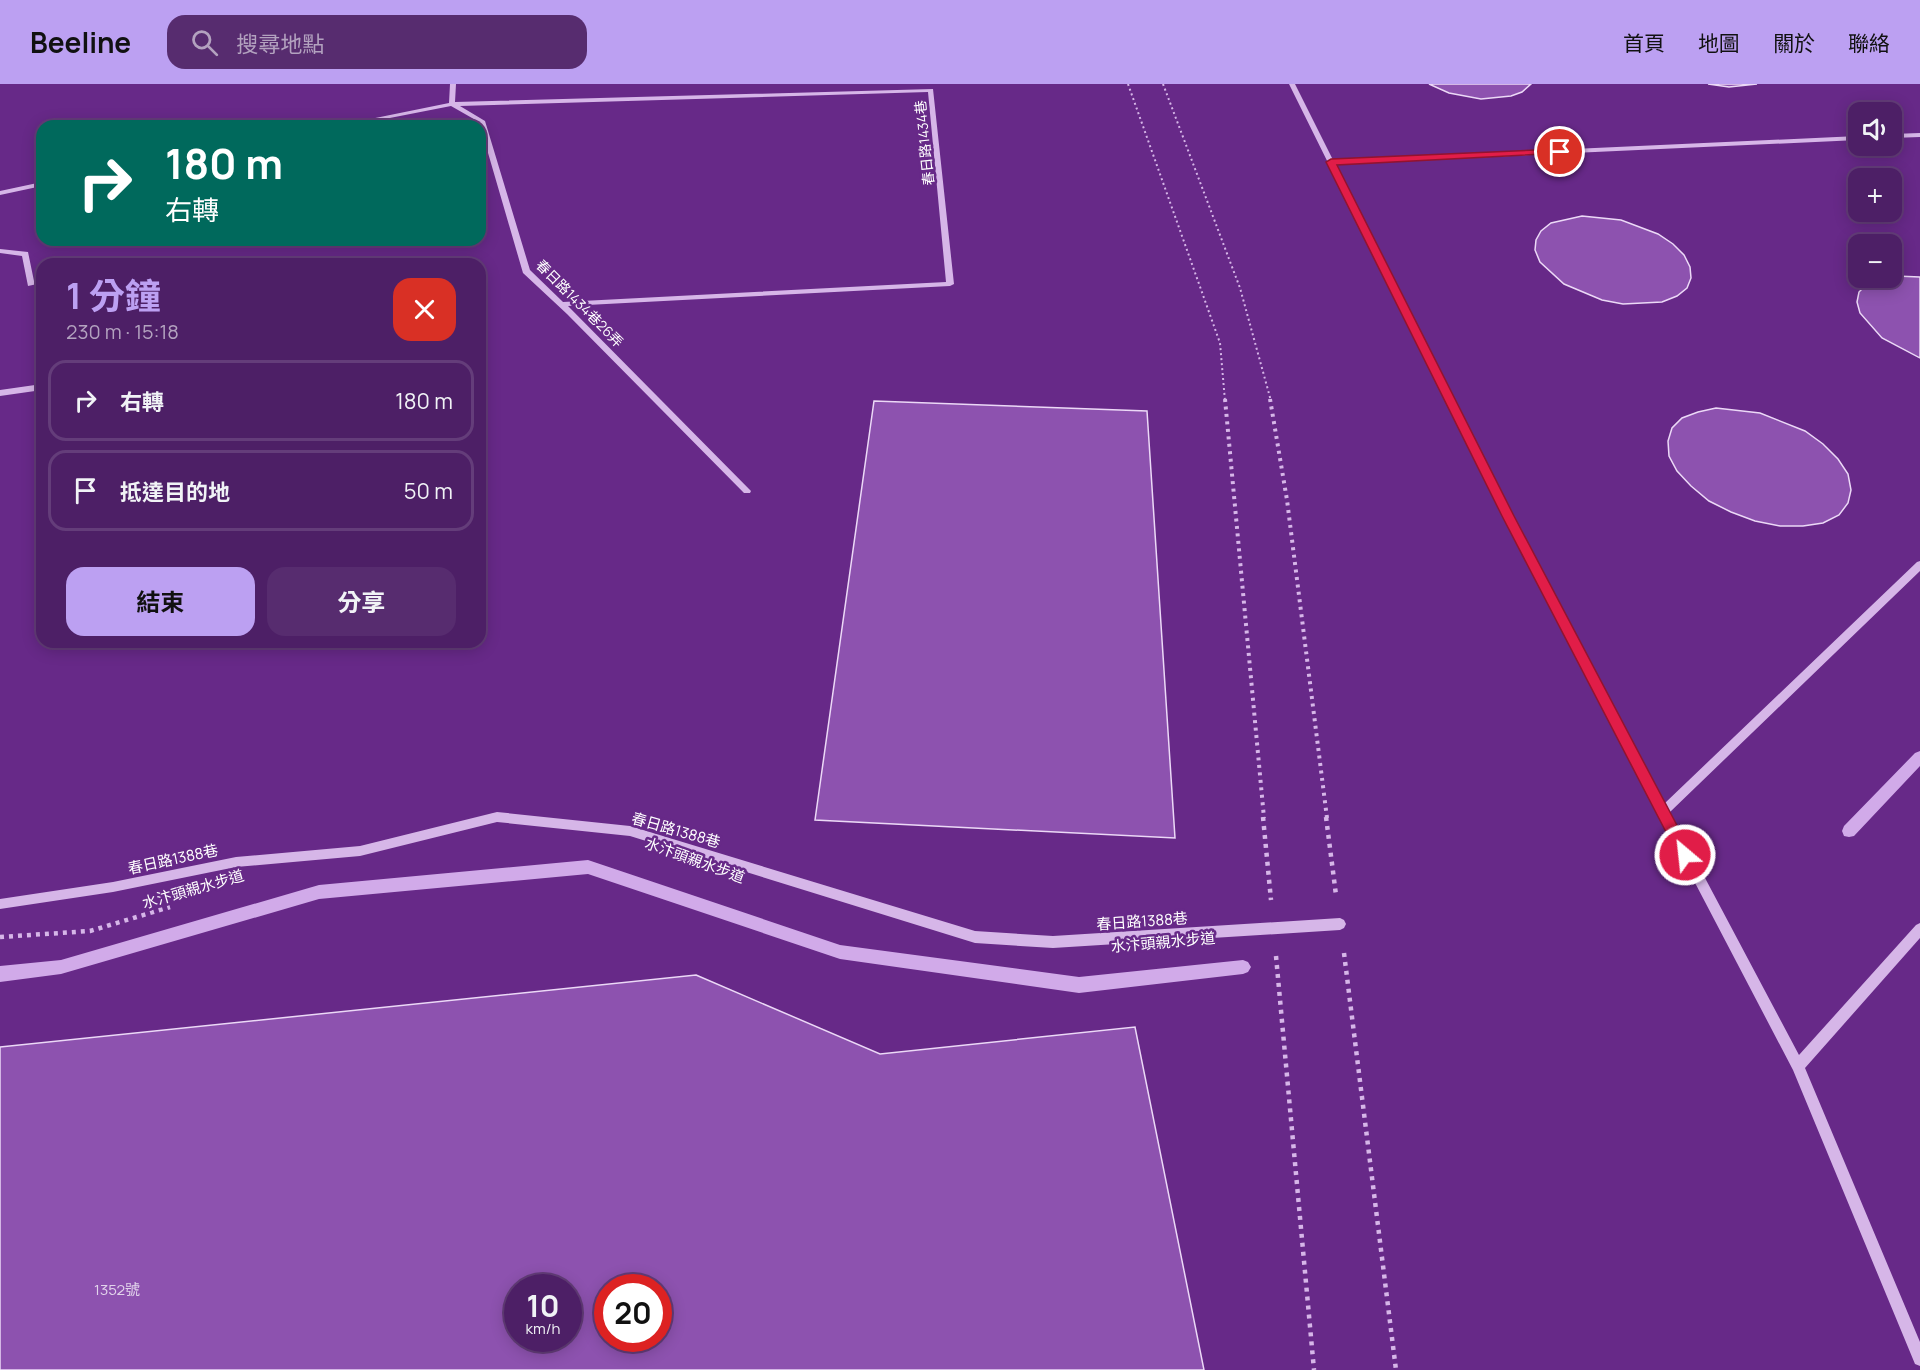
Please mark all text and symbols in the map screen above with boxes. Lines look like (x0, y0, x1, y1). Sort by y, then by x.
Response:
search box (167, 15, 587, 69)
text: Beeline (30, 23, 131, 61)
icon: search (188, 26, 221, 59)
text: 搜尋地點 (236, 29, 324, 59)
text: 首頁 (1623, 29, 1665, 57)
text: 地圖 (1698, 29, 1740, 57)
text: 關於 (1773, 29, 1815, 57)
text: 聯絡 (1848, 29, 1890, 57)
street label: 春日路1434巷 (910, 99, 938, 187)
map controls (1848, 102, 1902, 288)
button: sound (1848, 102, 1902, 156)
pin (1534, 126, 1585, 177)
text: 180 m (165, 134, 283, 192)
icon: arrive (1543, 135, 1576, 168)
icon: right (66, 144, 144, 222)
button: + (1848, 168, 1902, 222)
text: 右轉 (165, 191, 219, 228)
button: − (1848, 234, 1902, 288)
street label: 春日路1434巷26弄 (532, 255, 628, 351)
text: 1 分鐘 (66, 271, 161, 320)
button: close (393, 278, 456, 341)
text: 230 m · 15:18 (66, 318, 179, 345)
icon: right (69, 384, 102, 417)
text: 180 m (395, 386, 453, 416)
text: 右轉 (120, 387, 164, 417)
icon: arrive (69, 474, 102, 507)
text: 50 m (404, 476, 453, 506)
text: 抵達目的地 (120, 477, 230, 507)
button: 結束 (66, 567, 255, 636)
button: 分享 (267, 567, 456, 636)
street label: 春日路1388巷 (629, 807, 723, 853)
position arrow (1653, 823, 1717, 887)
street label: 水汴頭親水步道 (642, 832, 748, 888)
street label: 春日路1388巷 (126, 839, 220, 879)
street label: 水汴頭親水步道 (140, 864, 246, 914)
street label: 春日路1388巷 (1096, 907, 1188, 935)
street label: 水汴頭親水步道 (1110, 927, 1216, 957)
speed limit sign: 20 (594, 1274, 672, 1352)
house number: 1352號 (94, 1279, 140, 1300)
text: 10 (527, 1285, 559, 1326)
text: km/h (526, 1318, 560, 1339)

